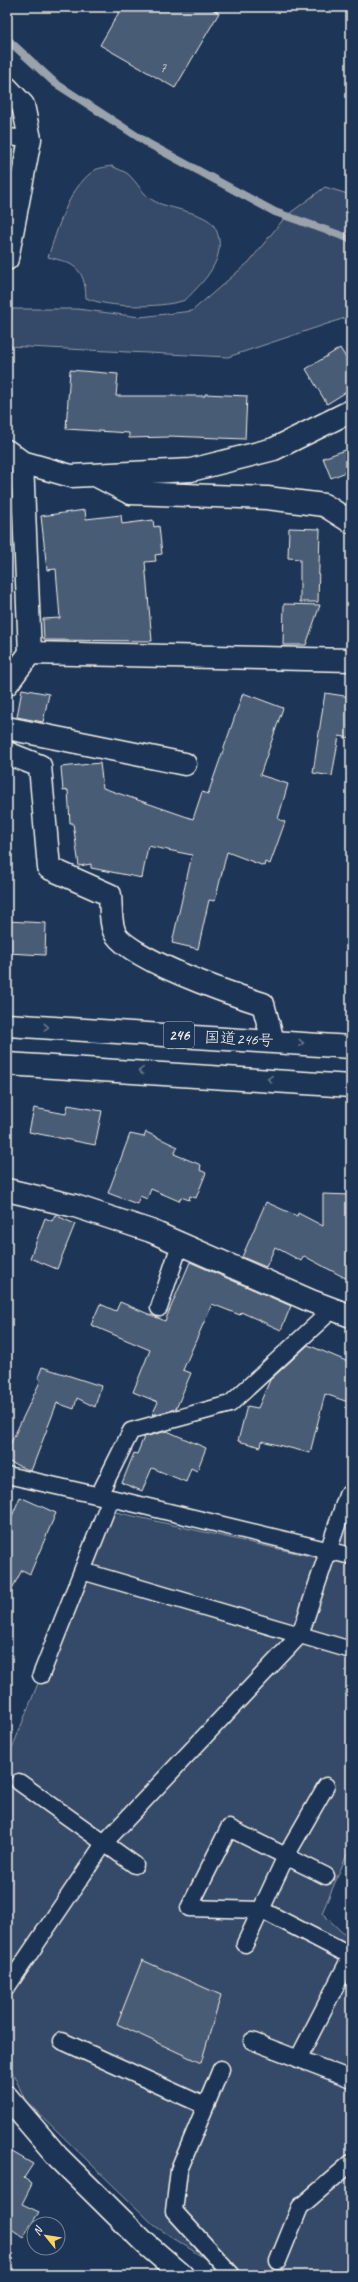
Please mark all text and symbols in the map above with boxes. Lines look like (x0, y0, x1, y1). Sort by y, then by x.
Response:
house number: 7 (160, 59, 167, 76)
one-way arrow (43, 1022, 49, 1031)
road number: 246 (164, 1022, 194, 1048)
street label: 国道246号 (204, 1027, 274, 1051)
one-way arrow (298, 1038, 304, 1047)
one-way arrow (138, 1067, 144, 1075)
one-way arrow (267, 1075, 273, 1084)
north arrow (26, 2216, 66, 2256)
text: N (30, 2223, 46, 2237)

